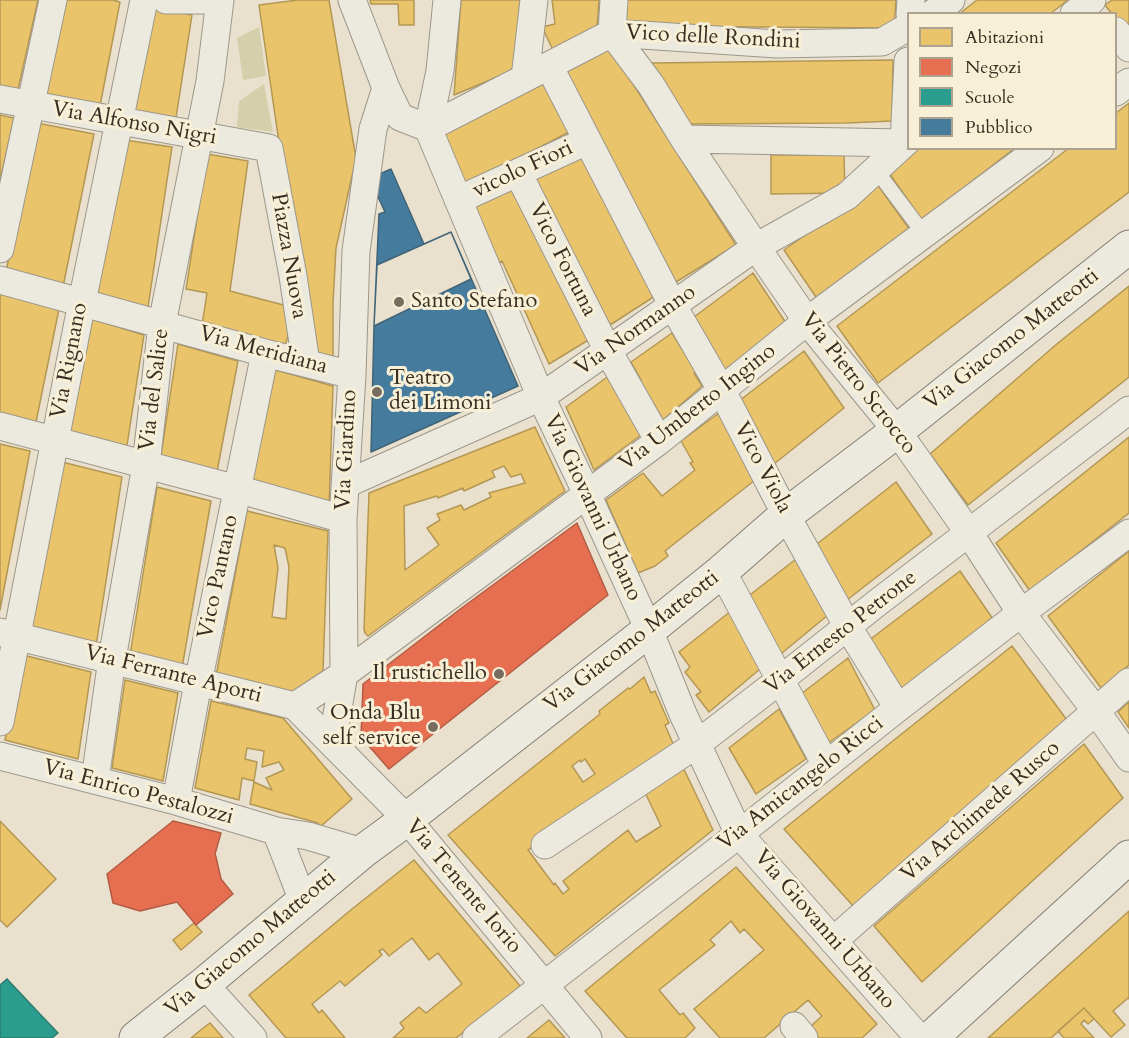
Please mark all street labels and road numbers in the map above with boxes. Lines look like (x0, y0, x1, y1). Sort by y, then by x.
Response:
street label: Vico delle Rondini (625, 20, 801, 56)
street label: Via Alfonso Nigri (50, 97, 218, 151)
street label: vicolo Fiori (469, 135, 577, 205)
street label: Piazza Nuova (264, 191, 312, 321)
street label: Vico Fortuna (522, 199, 602, 321)
street label: Via Giacomo Matteotti (919, 263, 1105, 417)
street label: Via Normanno (570, 280, 702, 382)
street label: Via Rignano (46, 301, 94, 421)
street label: Via Pietro Scrocco (794, 308, 922, 460)
street label: Via Meridiana (196, 321, 330, 381)
street label: Via del Salice (134, 327, 176, 453)
street label: Via Umberto Ingino (614, 339, 782, 477)
street label: Via Giardino (331, 389, 363, 511)
street label: Via Giovanni Urbano (537, 411, 647, 605)
street label: Vico Viola (727, 418, 797, 518)
street label: Vico Pantano (193, 513, 245, 641)
street label: Via Giacomo Matteotti (539, 565, 725, 719)
street label: Via Ernesto Petrone (759, 565, 923, 701)
street label: Via Ferrante Aporti (82, 640, 264, 710)
street label: Via Amicangelo Ricci (713, 711, 889, 857)
street label: Via Archimede Rusco (896, 736, 1066, 888)
street label: Via Enrico Pestalozzi (40, 755, 236, 831)
street label: Via Tenente Iorio (399, 814, 527, 960)
street label: Via Giovanni Urbano (748, 845, 900, 1015)
street label: Via Giacomo Matteotti (160, 865, 342, 1023)

